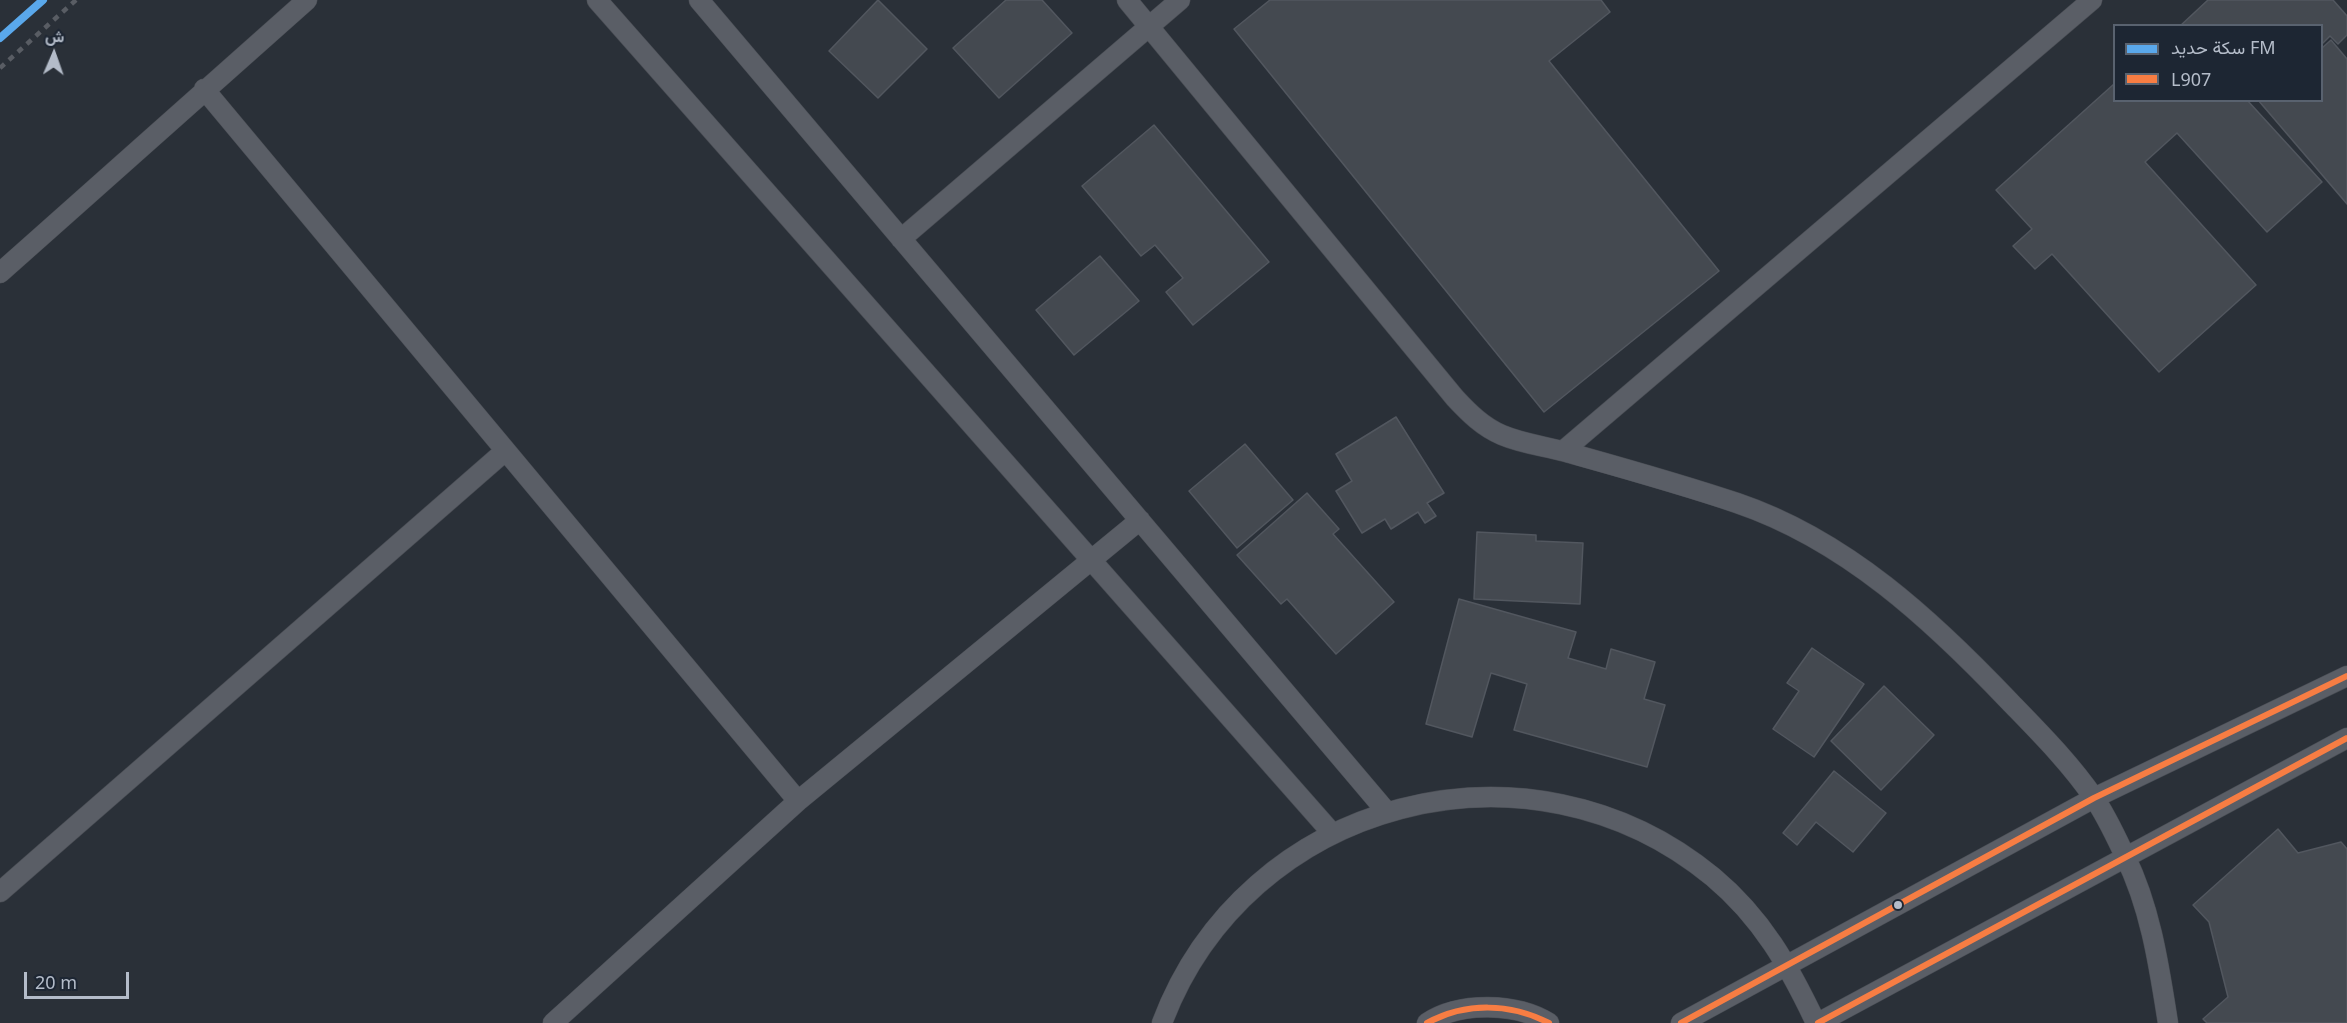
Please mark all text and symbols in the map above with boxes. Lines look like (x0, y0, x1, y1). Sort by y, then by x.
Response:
north arrow (24, 24, 84, 84)
legend (2113, 24, 2323, 102)
text: ش (45, 25, 65, 47)
text: سكة حديد FM (2171, 35, 2276, 59)
text: L907 (2171, 67, 2211, 91)
unlabelled marker (1892, 899, 1904, 911)
scale bar (27, 960, 132, 998)
text: 20 m (35, 970, 77, 994)

